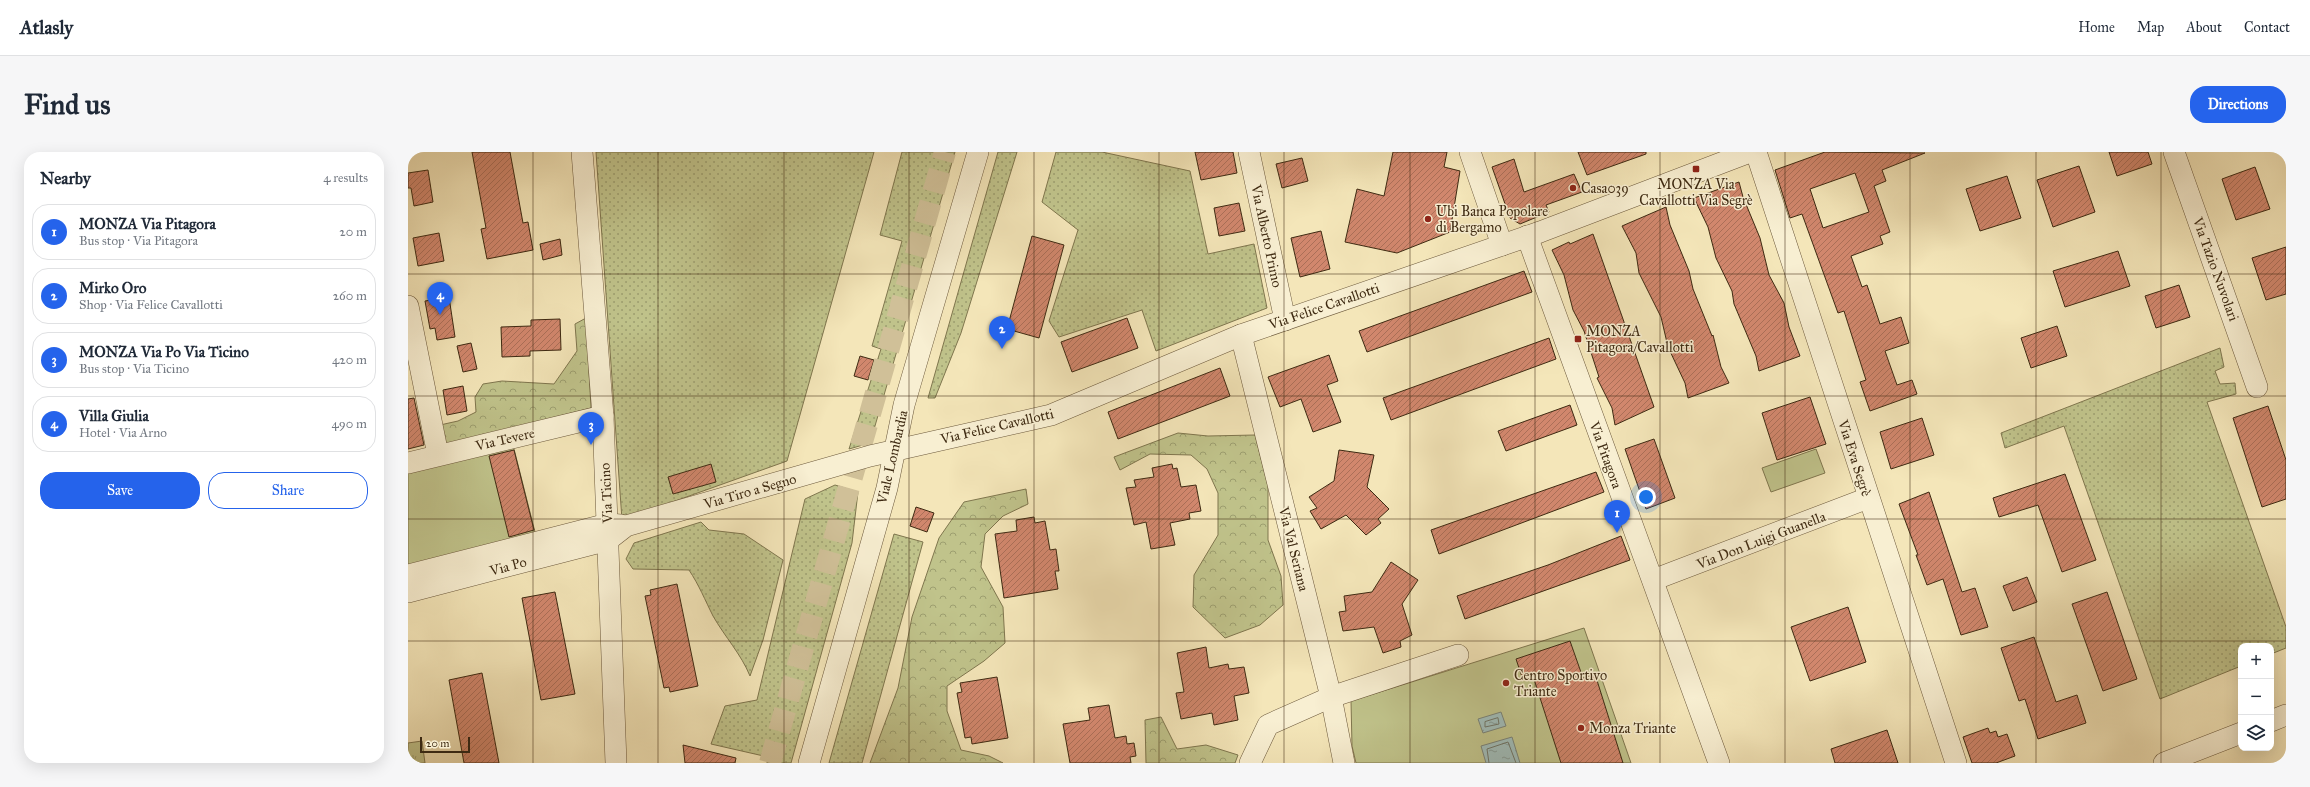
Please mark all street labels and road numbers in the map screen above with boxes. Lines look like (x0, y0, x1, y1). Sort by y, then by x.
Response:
street label: Via Alberto Primo (1247, 182, 1286, 289)
street label: Via Tazio Nuvolari (2189, 214, 2242, 324)
street label: Via Felice Cavallotti (1266, 280, 1382, 334)
street label: Via Felice Cavallotti (938, 405, 1056, 448)
street label: Viale Lombardia (873, 408, 912, 507)
street label: Via Eva Segrè (1834, 417, 1875, 499)
street label: Via Pitagora (1585, 418, 1626, 491)
street label: Via Tevere (473, 424, 536, 455)
street label: Via Ticino (596, 462, 617, 525)
street label: Via Tiro a Segno (701, 470, 798, 513)
street label: Via Val Seriana (1275, 504, 1312, 593)
street label: Via Don Luigi Guanella (1693, 508, 1828, 573)
street label: Via Po (487, 553, 528, 580)

